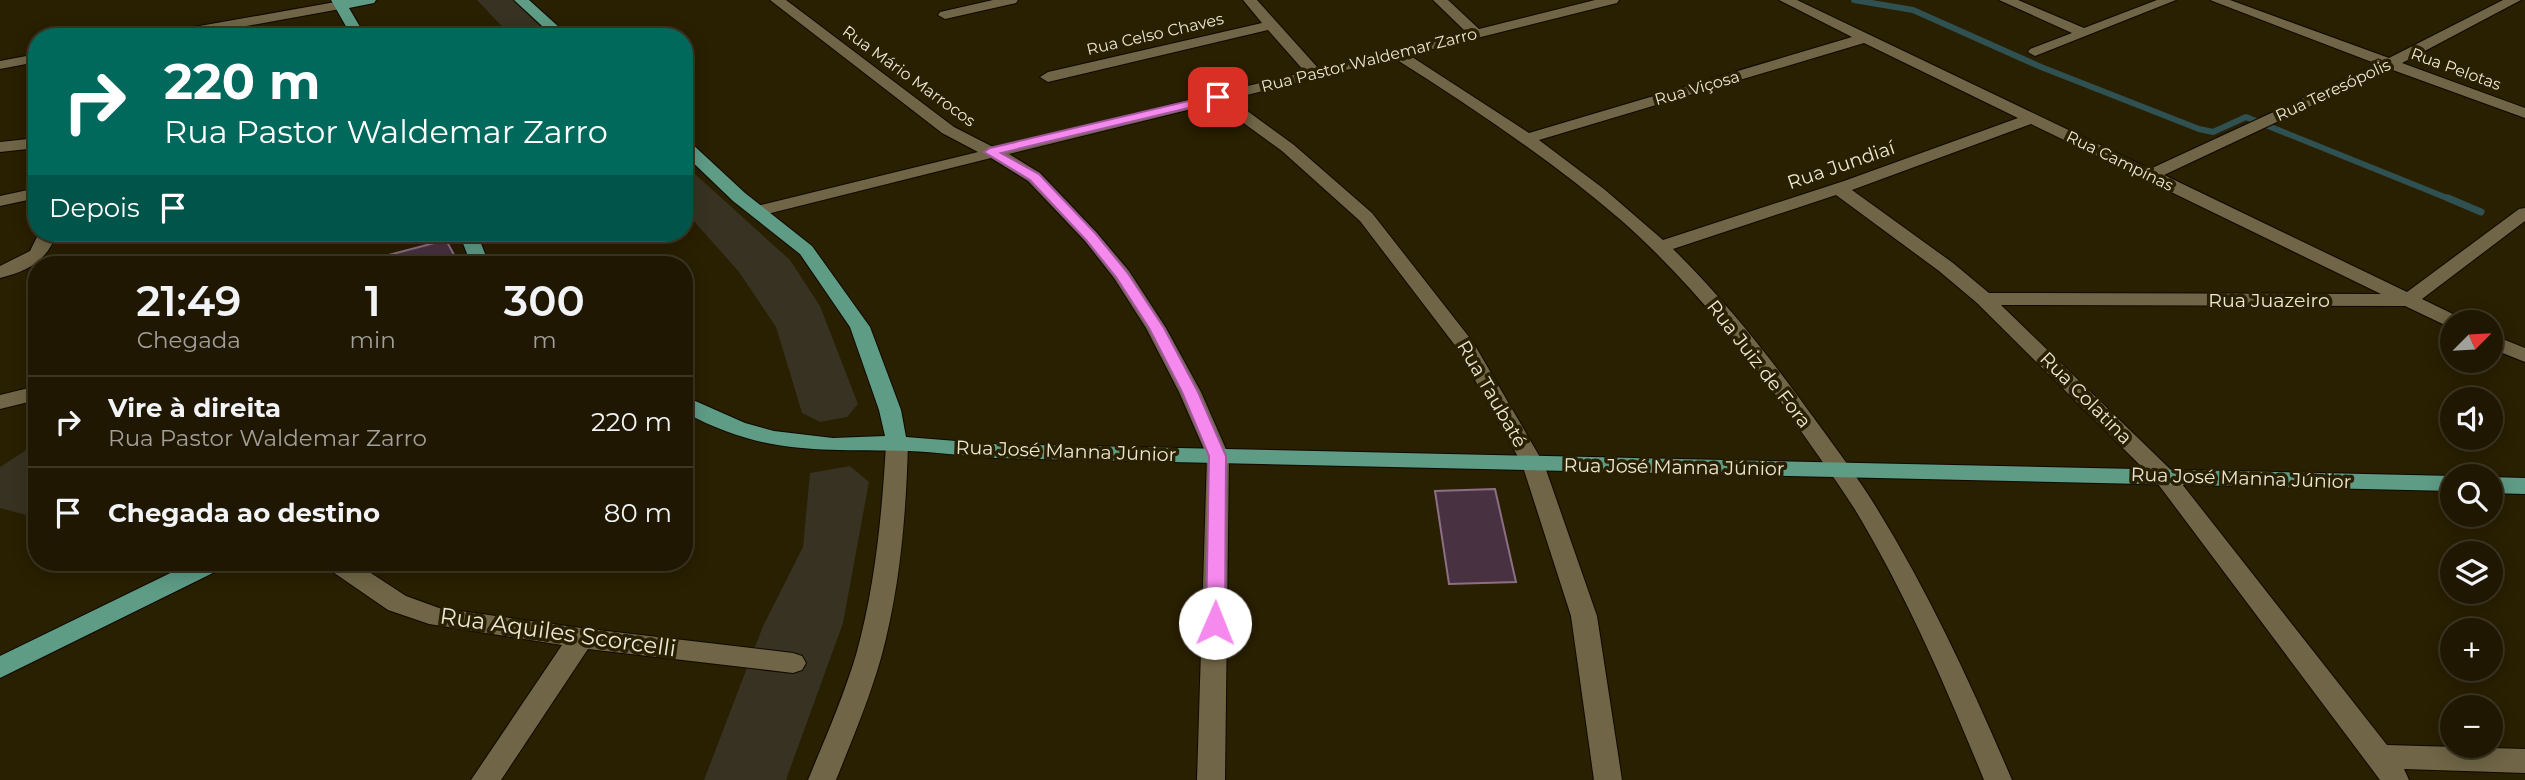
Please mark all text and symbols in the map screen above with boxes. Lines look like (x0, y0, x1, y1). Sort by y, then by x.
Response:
street label: Rua Celso Chaves (1085, 9, 1226, 59)
street label: Rua Mário Marrocos (839, 21, 979, 131)
street label: Rua Pastor Waldemar Zarro (1259, 24, 1479, 96)
street label: Rua Pelotas (2408, 44, 2504, 94)
text: 220 m (164, 52, 320, 111)
street label: Rua Teresópolis (2272, 55, 2394, 125)
icon: right (49, 56, 140, 147)
pin (1188, 67, 1248, 127)
street label: Rua Viçosa (1652, 67, 1742, 109)
icon: arrive (1199, 78, 1237, 116)
text: Rua Pastor Waldemar Zarro (164, 112, 608, 151)
street label: Rua Campínas (2063, 127, 2177, 195)
street label: Rua Jundiaí (1784, 136, 1899, 194)
icon: arrive (154, 189, 192, 227)
text: Depois (49, 192, 140, 224)
text: 21:49 (136, 275, 241, 327)
text: 1 (365, 275, 381, 327)
text: 300 (504, 275, 585, 327)
street label: Rua Juazeiro (2208, 289, 2330, 312)
street label: Rua Juiz de Fora (1702, 296, 1816, 432)
north arrow (2440, 310, 2502, 373)
map controls (2440, 310, 2503, 758)
text: Chegada (137, 326, 241, 354)
text: min (350, 326, 396, 354)
text: m (532, 326, 557, 354)
street label: Rua Taubaté (1452, 336, 1532, 452)
street label: Rua Colatina (2035, 347, 2137, 449)
button: sound (2440, 387, 2503, 450)
text: Vire à direita (108, 392, 281, 424)
icon: right (49, 403, 87, 441)
text: 220 m (591, 406, 672, 438)
text: Rua Pastor Waldemar Zarro (108, 424, 427, 452)
street label: Rua José Manna Júnior (955, 436, 1177, 466)
street label: Rua José Manna Júnior (1563, 454, 1785, 480)
street label: Rua José Manna Júnior (2130, 463, 2352, 493)
button: search (2440, 464, 2503, 527)
icon: arrive (49, 494, 87, 532)
text: Chegada ao destino (108, 497, 380, 529)
text: 80 m (604, 497, 672, 529)
button: layers (2440, 541, 2503, 604)
position arrow (1178, 586, 1252, 660)
street label: Rua Aquiles Scorcelli (438, 602, 678, 662)
button: + (2440, 618, 2503, 681)
button: − (2440, 695, 2503, 758)

